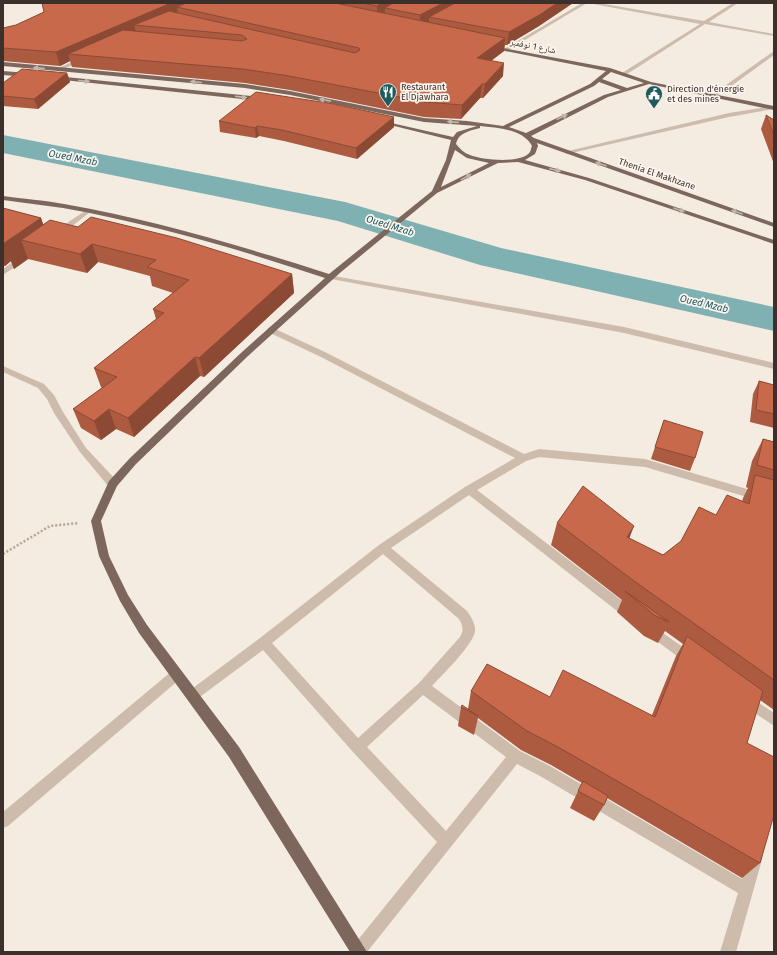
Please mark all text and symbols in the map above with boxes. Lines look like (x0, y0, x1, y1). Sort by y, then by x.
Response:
street label: شارع 1 نوفمبر (508, 36, 557, 56)
one-way arrow (33, 64, 45, 71)
one-way arrow (78, 77, 90, 84)
one-way arrow (190, 79, 202, 86)
restaurant icon: Restaurant El Djawhara (378, 82, 398, 107)
place label: Restaurant El Djawhara (401, 82, 449, 102)
public building icon: Direction d'énergie et des mines (644, 84, 664, 109)
place label: Direction d'énergie et des mines (667, 84, 744, 104)
one-way arrow (235, 94, 247, 100)
one-way arrow (319, 97, 331, 103)
one-way arrow (556, 114, 568, 121)
one-way arrow (447, 119, 459, 126)
water label: Oued Mzab (47, 147, 99, 169)
street label: Thenia El Makhzane (617, 156, 697, 192)
one-way arrow (595, 161, 607, 167)
one-way arrow (549, 167, 562, 173)
one-way arrow (460, 174, 472, 181)
one-way arrow (673, 207, 685, 213)
one-way arrow (731, 208, 743, 214)
water label: Oued Mzab (365, 213, 416, 239)
water label: Oued Mzab (678, 293, 730, 315)

